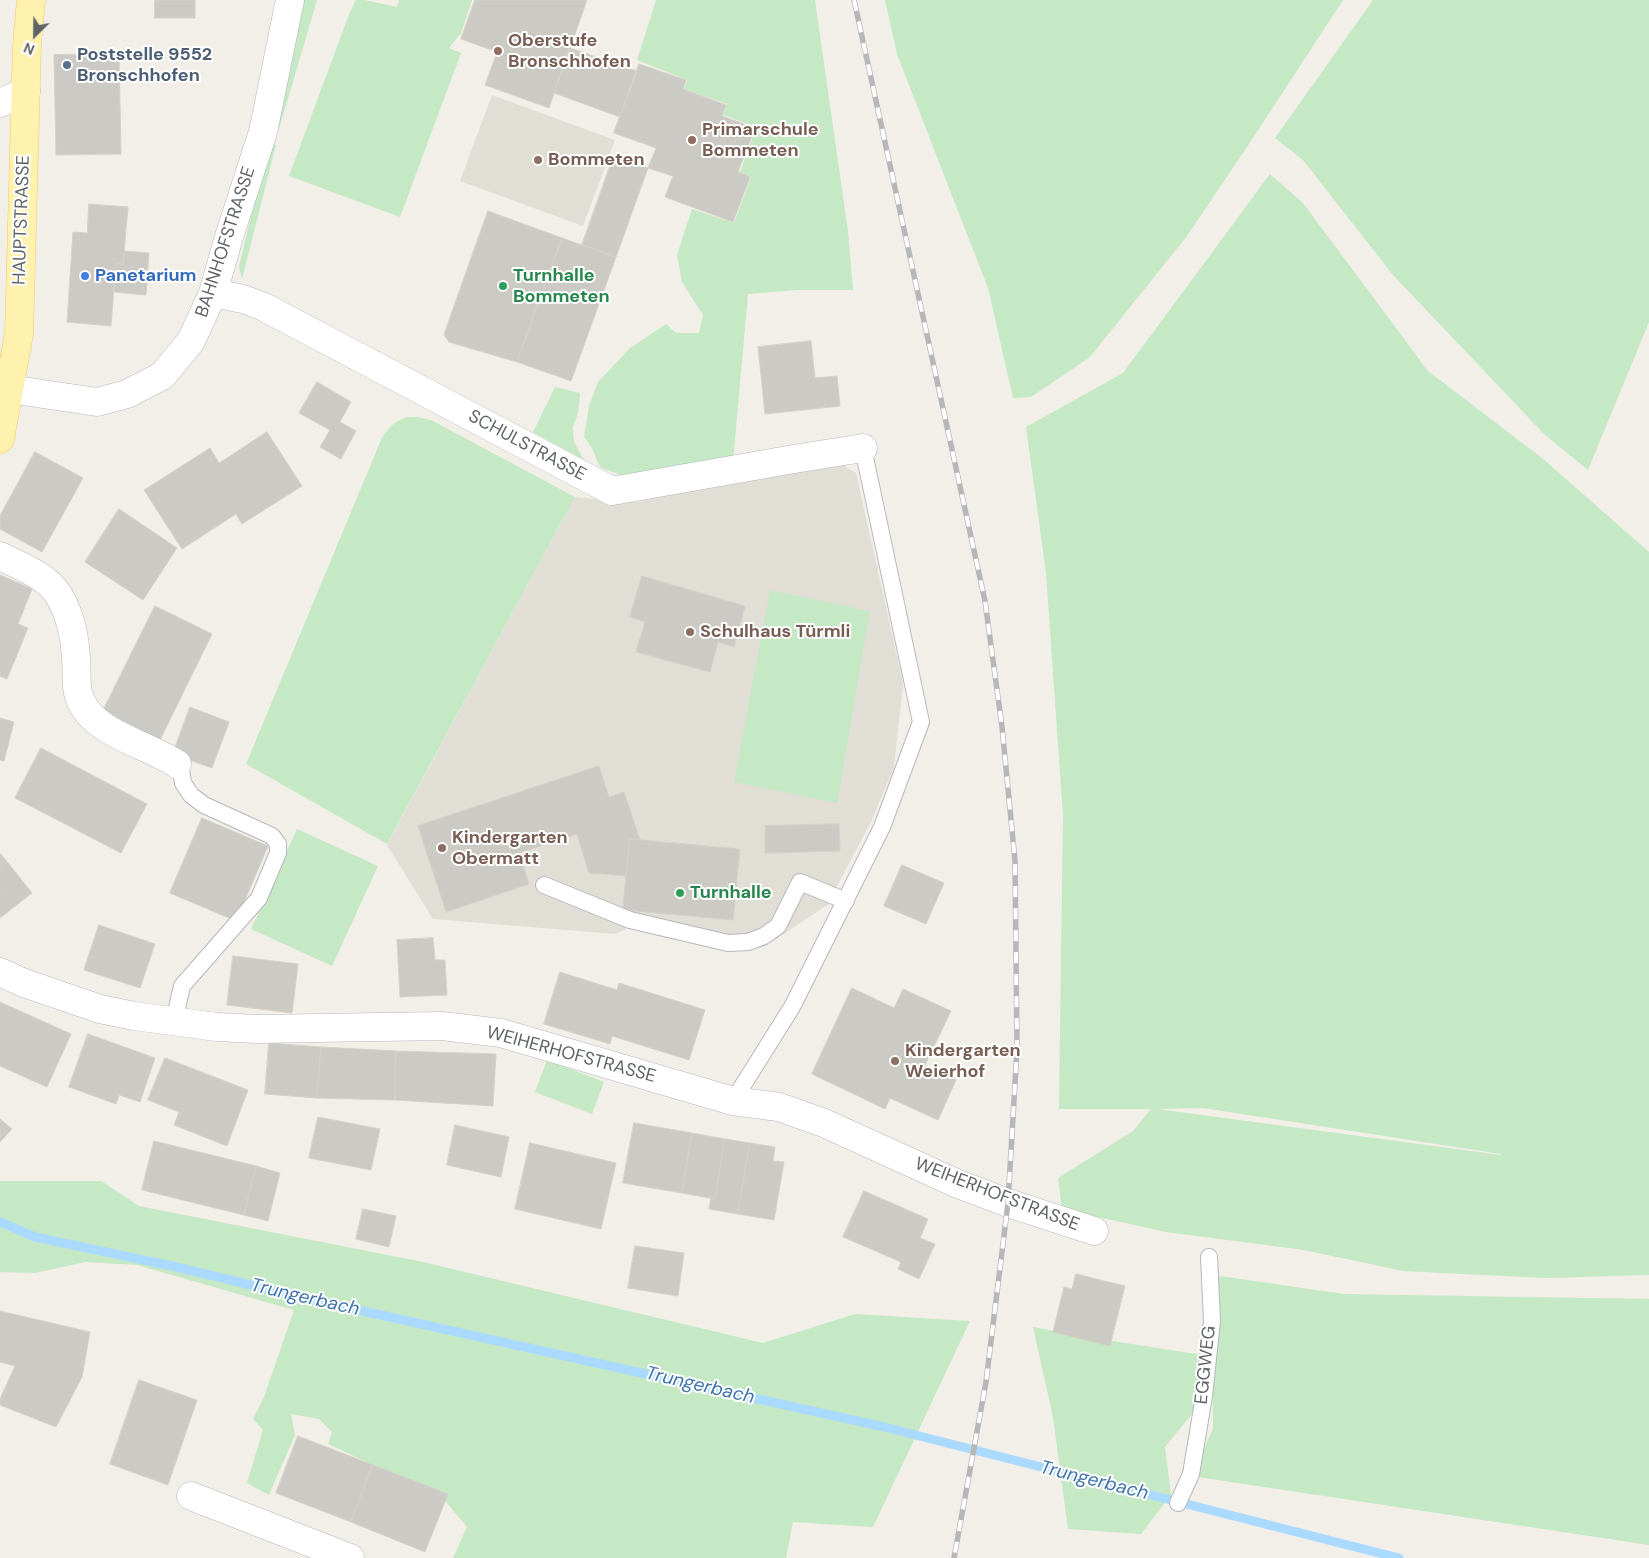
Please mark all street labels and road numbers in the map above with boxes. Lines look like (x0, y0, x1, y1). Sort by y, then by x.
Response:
street label: HAUPTSTRASSE (9, 155, 35, 285)
street label: BAHNHOFSTRASSE (191, 164, 261, 320)
street label: SCHULSTRASSE (464, 406, 590, 486)
street label: WEIHERHOFSTRASSE (484, 1022, 658, 1088)
street label: WEIHERHOFSTRASSE (912, 1154, 1082, 1236)
street label: EGGWEG (1191, 1325, 1221, 1405)

